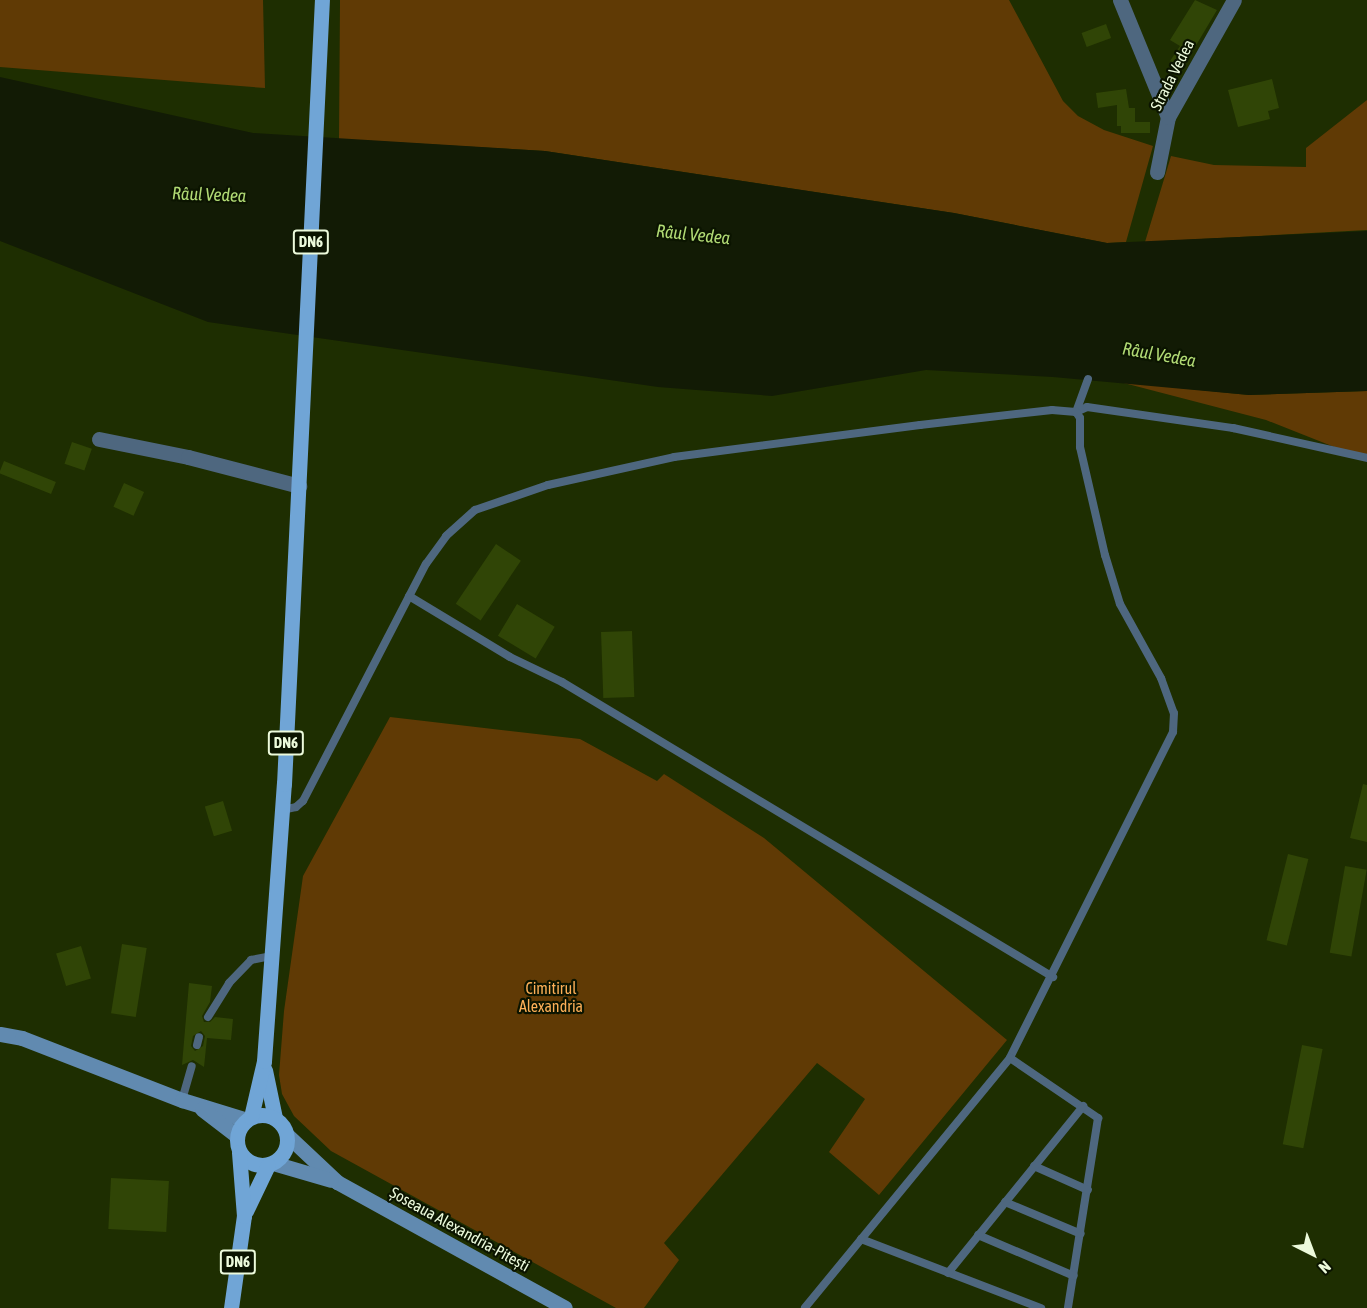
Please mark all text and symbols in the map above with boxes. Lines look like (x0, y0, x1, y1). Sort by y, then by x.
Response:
street label: Strada Vedea (1146, 36, 1198, 114)
water label: Râul Vedea (172, 183, 246, 207)
water label: Râul Vedea (655, 220, 731, 250)
road number: DN6 (292, 230, 330, 254)
water label: Râul Vedea (1121, 338, 1197, 372)
road number: DN6 (266, 731, 306, 755)
park label: Cimitirul Alexandria (519, 978, 583, 1016)
street label: Șoseaua Alexandria-Pitești (387, 1183, 533, 1275)
north arrow (1283, 1224, 1343, 1284)
road number: DN6 (218, 1250, 258, 1274)
text: N (1316, 1258, 1335, 1277)

